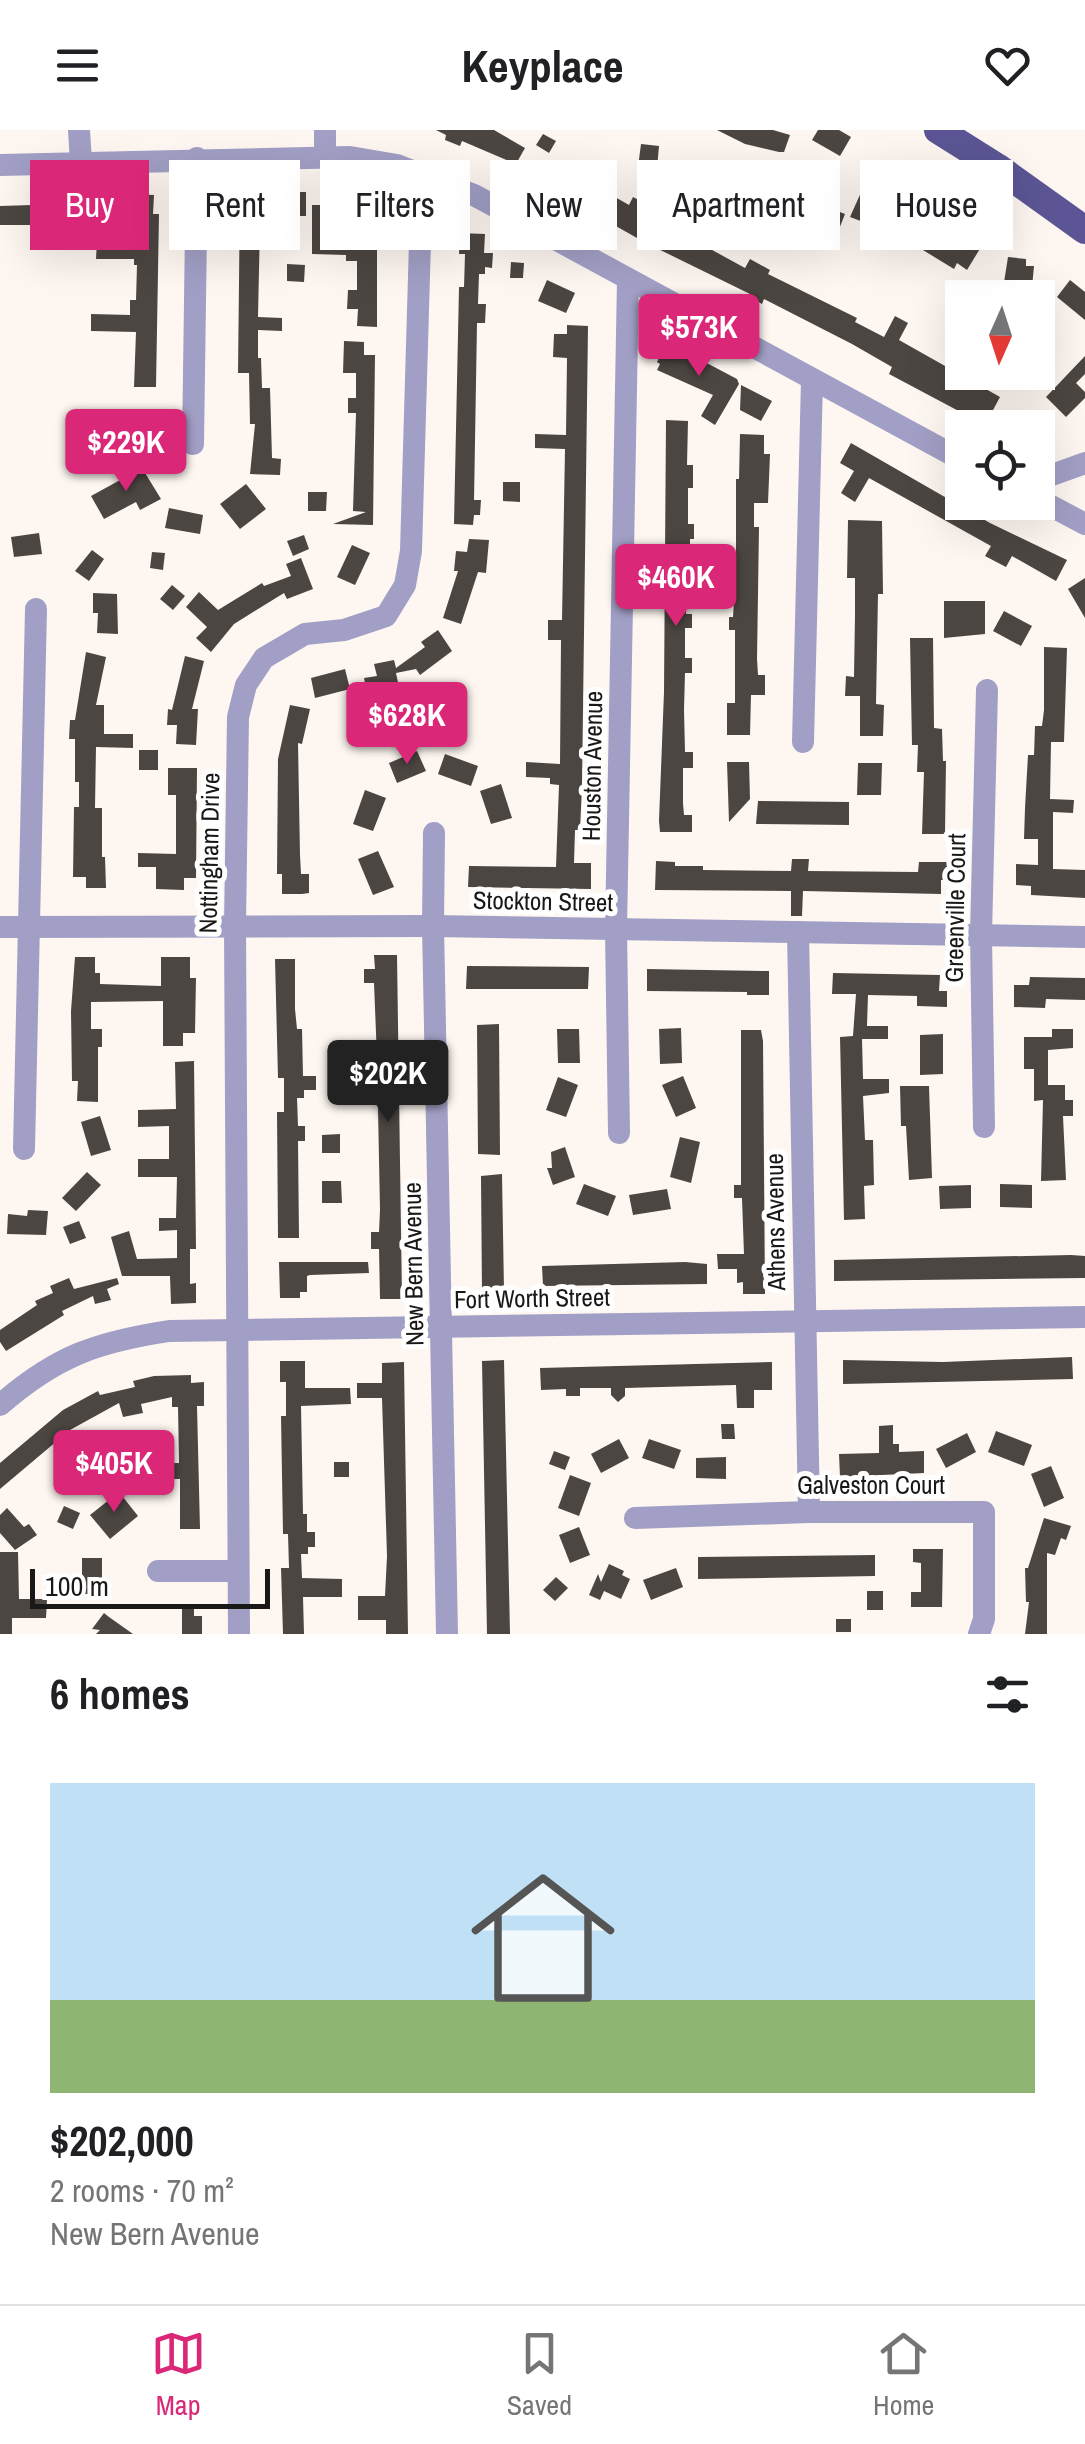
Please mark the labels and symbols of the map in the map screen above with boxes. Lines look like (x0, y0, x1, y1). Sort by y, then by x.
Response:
north arrow (945, 280, 1055, 390)
pin: $573K (629, 294, 769, 379)
pin: $229K (56, 409, 196, 494)
pin: $460K (606, 544, 746, 629)
pin: $628K (337, 682, 477, 767)
street label: Houston Avenue (574, 691, 610, 841)
street label: Nottingham Drive (191, 772, 227, 934)
street label: Greenville Court (937, 833, 973, 983)
street label: Stockton Street (473, 883, 614, 919)
pin: $202K (318, 1040, 458, 1125)
street label: Athens Avenue (757, 1153, 793, 1292)
street label: New Bern Avenue (395, 1182, 431, 1346)
street label: Fort Worth Street (454, 1280, 611, 1316)
pin: $405K (44, 1430, 184, 1515)
street label: Galveston Court (797, 1468, 945, 1502)
scale bar (30, 1564, 270, 1608)

